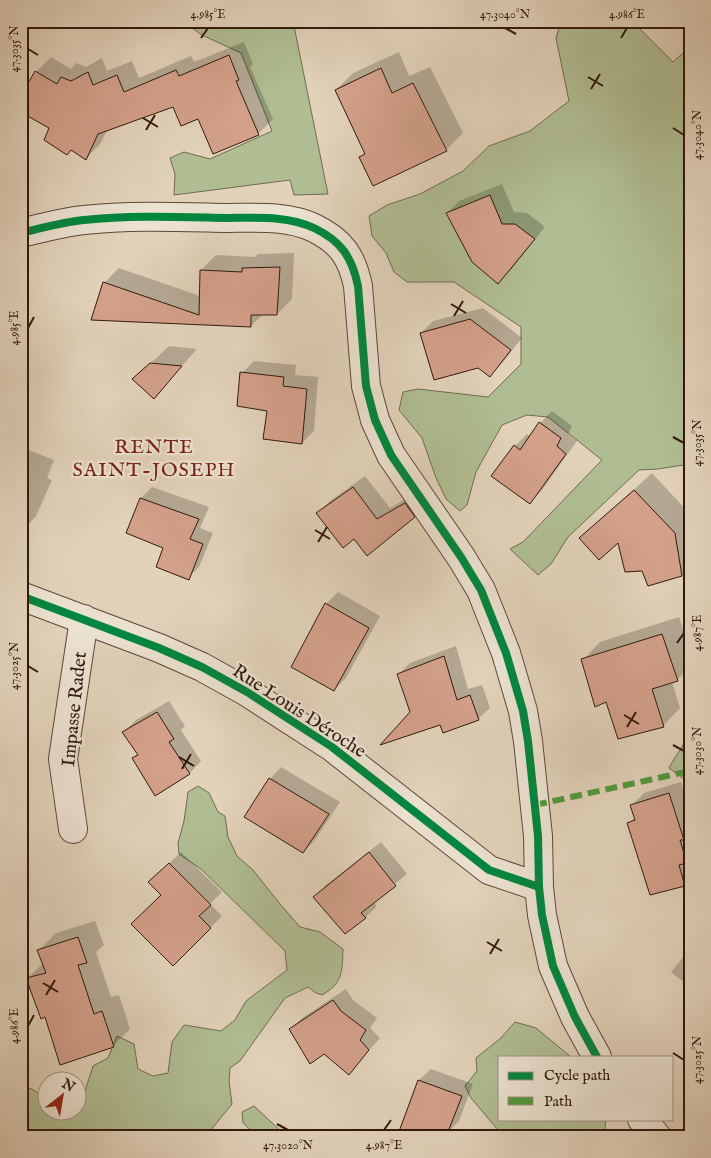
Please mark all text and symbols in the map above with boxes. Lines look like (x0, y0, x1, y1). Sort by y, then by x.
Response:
text: 4.985°E (190, 7, 226, 22)
text: 47.3040°N (480, 7, 531, 22)
text: 4.986°E (609, 7, 645, 22)
text: 47.3035°N (7, 25, 22, 73)
text: 47.3040°N (690, 109, 705, 160)
text: 4.985°E (7, 310, 22, 346)
text: 47.3035°N (690, 419, 705, 467)
district label: RENTE SAINT-JOSEPH (73, 435, 235, 483)
text: 4.987°E (690, 615, 705, 651)
text: 47.3025°N (7, 641, 22, 690)
street label: Impasse Radet (57, 650, 93, 768)
street label: Rue Louis Déroche (227, 659, 371, 764)
text: 47.3030°N (690, 726, 705, 775)
text: 4.986°E (7, 1008, 22, 1044)
text: 47.3025°N (690, 1035, 705, 1084)
legend (498, 1056, 674, 1120)
text: Cycle path (544, 1066, 610, 1085)
north arrow (38, 1070, 88, 1120)
text: N (57, 1074, 78, 1097)
text: Path (544, 1092, 572, 1111)
text: 47.3020°N (263, 1138, 314, 1153)
text: 4.987°E (366, 1138, 402, 1153)

